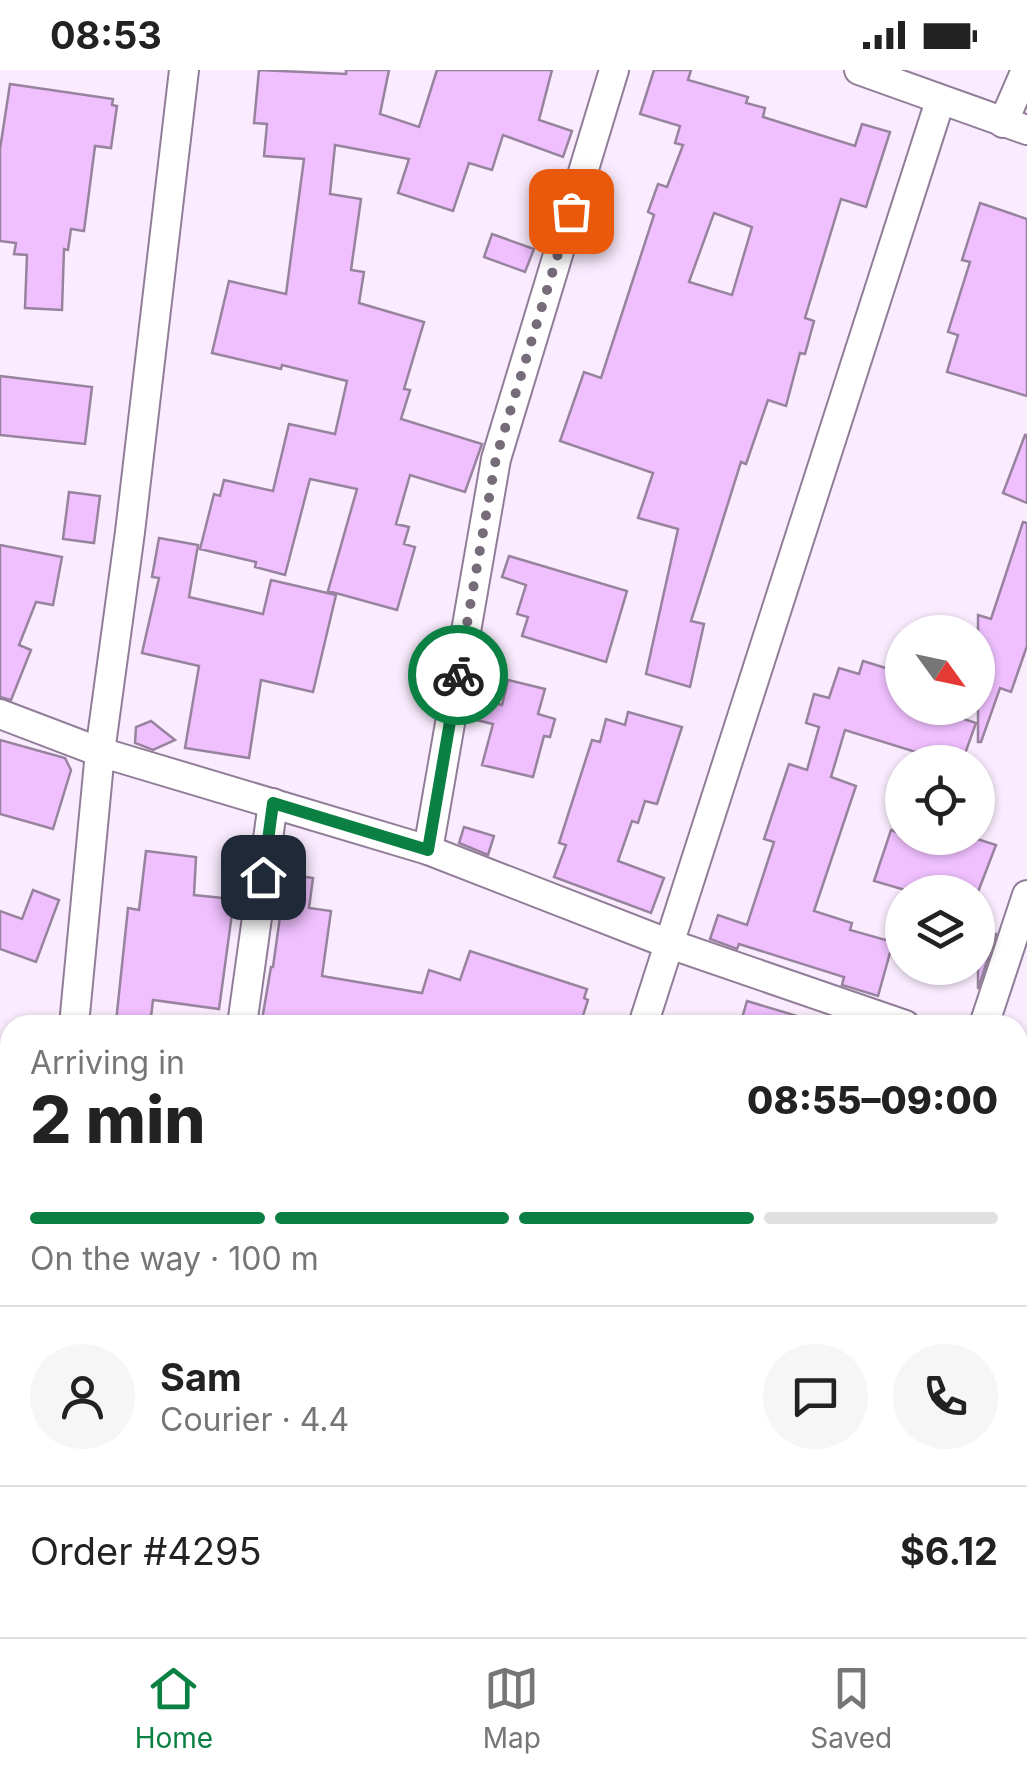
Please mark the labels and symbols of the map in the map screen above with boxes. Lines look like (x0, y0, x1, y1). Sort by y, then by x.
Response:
pin (529, 169, 614, 254)
north arrow (885, 615, 995, 725)
courier (408, 625, 508, 725)
pin (221, 835, 306, 920)

